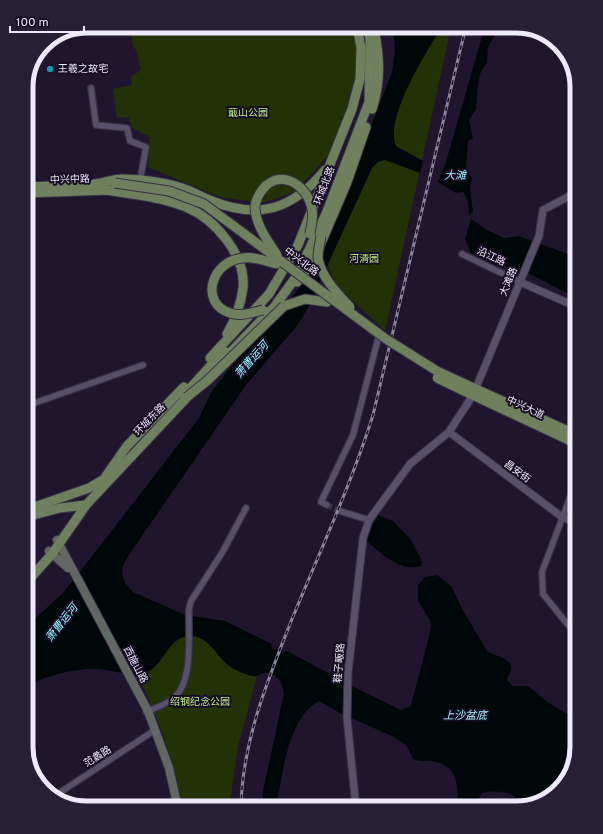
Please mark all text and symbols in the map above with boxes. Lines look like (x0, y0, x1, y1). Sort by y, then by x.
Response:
scale bar (10, 8, 84, 34)
text: 100 m (16, 15, 49, 31)
place label: 王羲之故宅 (58, 63, 108, 76)
marker: 王羲之故宅 (45, 64, 55, 74)
park label: 蕺山公园 (228, 107, 268, 120)
street label: 环城北路 (312, 165, 338, 207)
water label: 大滩 (444, 169, 468, 183)
street label: 中兴中路 (50, 173, 90, 187)
street label: 中兴北路 (281, 245, 321, 279)
street label: 沿江路 (475, 245, 507, 269)
park label: 河清园 (349, 253, 379, 266)
street label: 大滩路 (497, 266, 521, 298)
water label: 萧曹运河 (232, 337, 273, 381)
street label: 中兴大道 (504, 394, 546, 422)
street label: 环城东路 (131, 401, 169, 439)
street label: 昌安街 (501, 458, 533, 486)
water label: 萧曹运河 (43, 600, 82, 645)
street label: 鞋子畈路 (332, 643, 348, 683)
street label: 西施山路 (120, 644, 150, 686)
park label: 绍钢纪念公园 (170, 696, 230, 709)
water label: 上沙盆底 (443, 709, 489, 723)
street label: 范蠡路 (82, 744, 114, 770)

